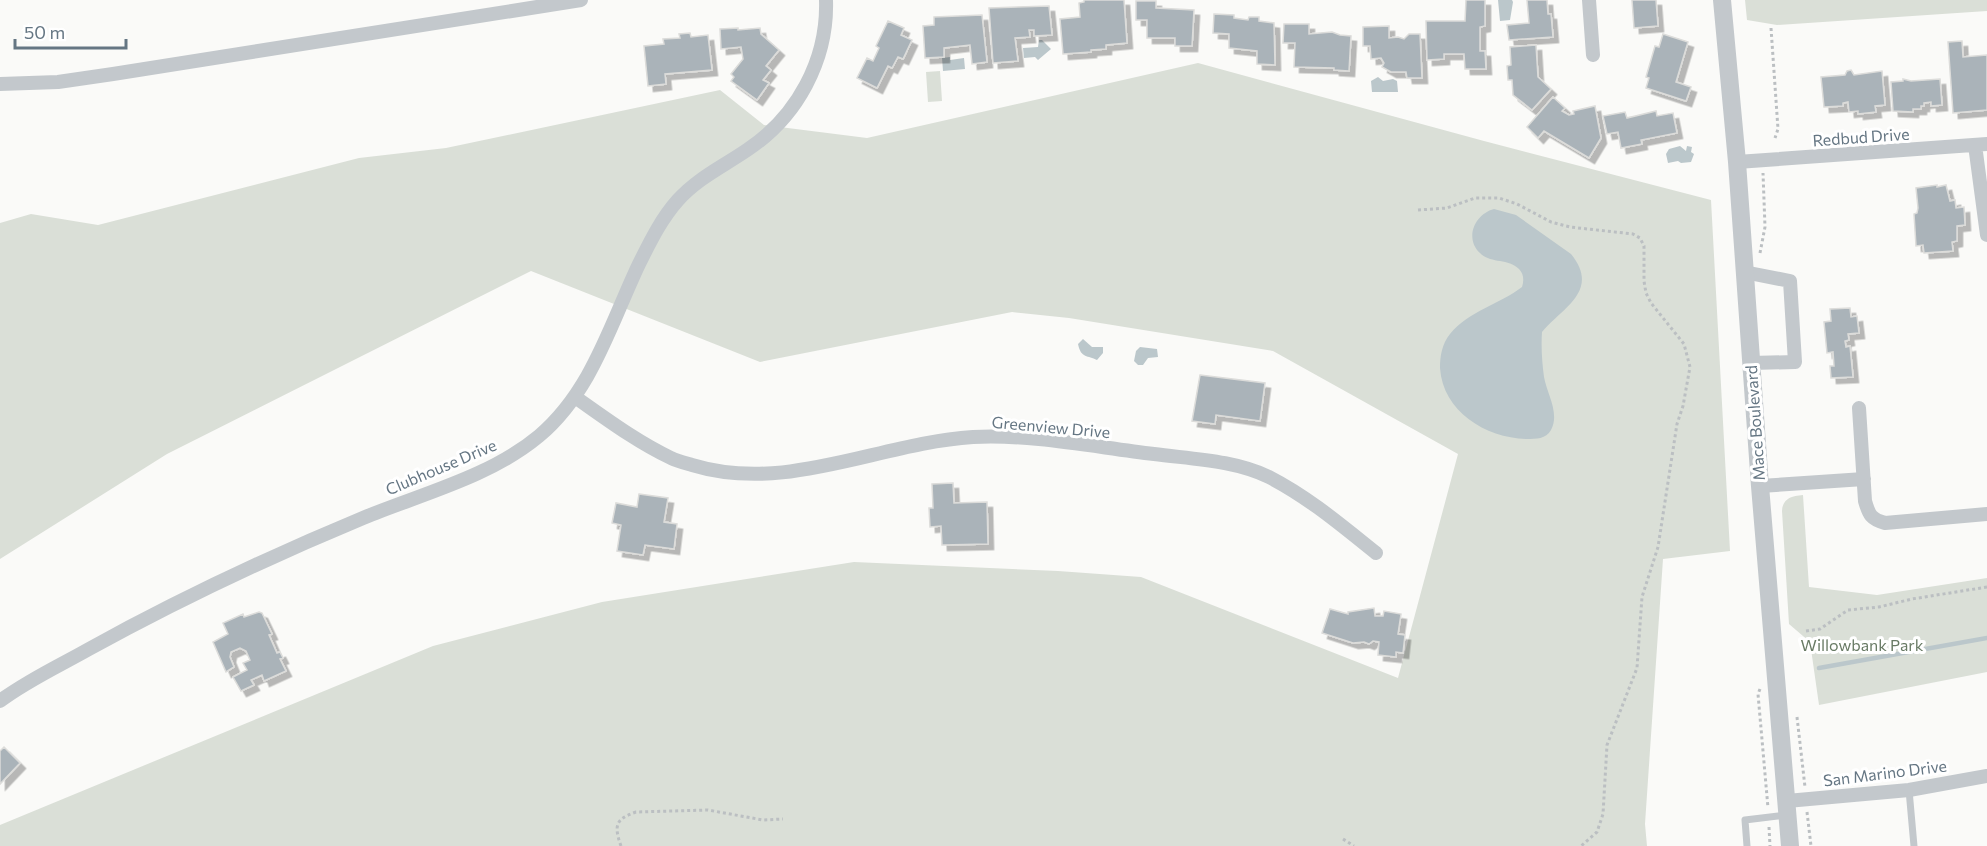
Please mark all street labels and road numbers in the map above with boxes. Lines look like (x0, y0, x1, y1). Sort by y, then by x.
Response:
street label: Redbud Drive (1812, 124, 1910, 149)
street label: Mace Boulevard (1741, 365, 1768, 481)
street label: Greenview Drive (991, 412, 1111, 441)
street label: Clubhouse Drive (383, 435, 499, 498)
street label: San Marino Drive (1822, 755, 1948, 790)

